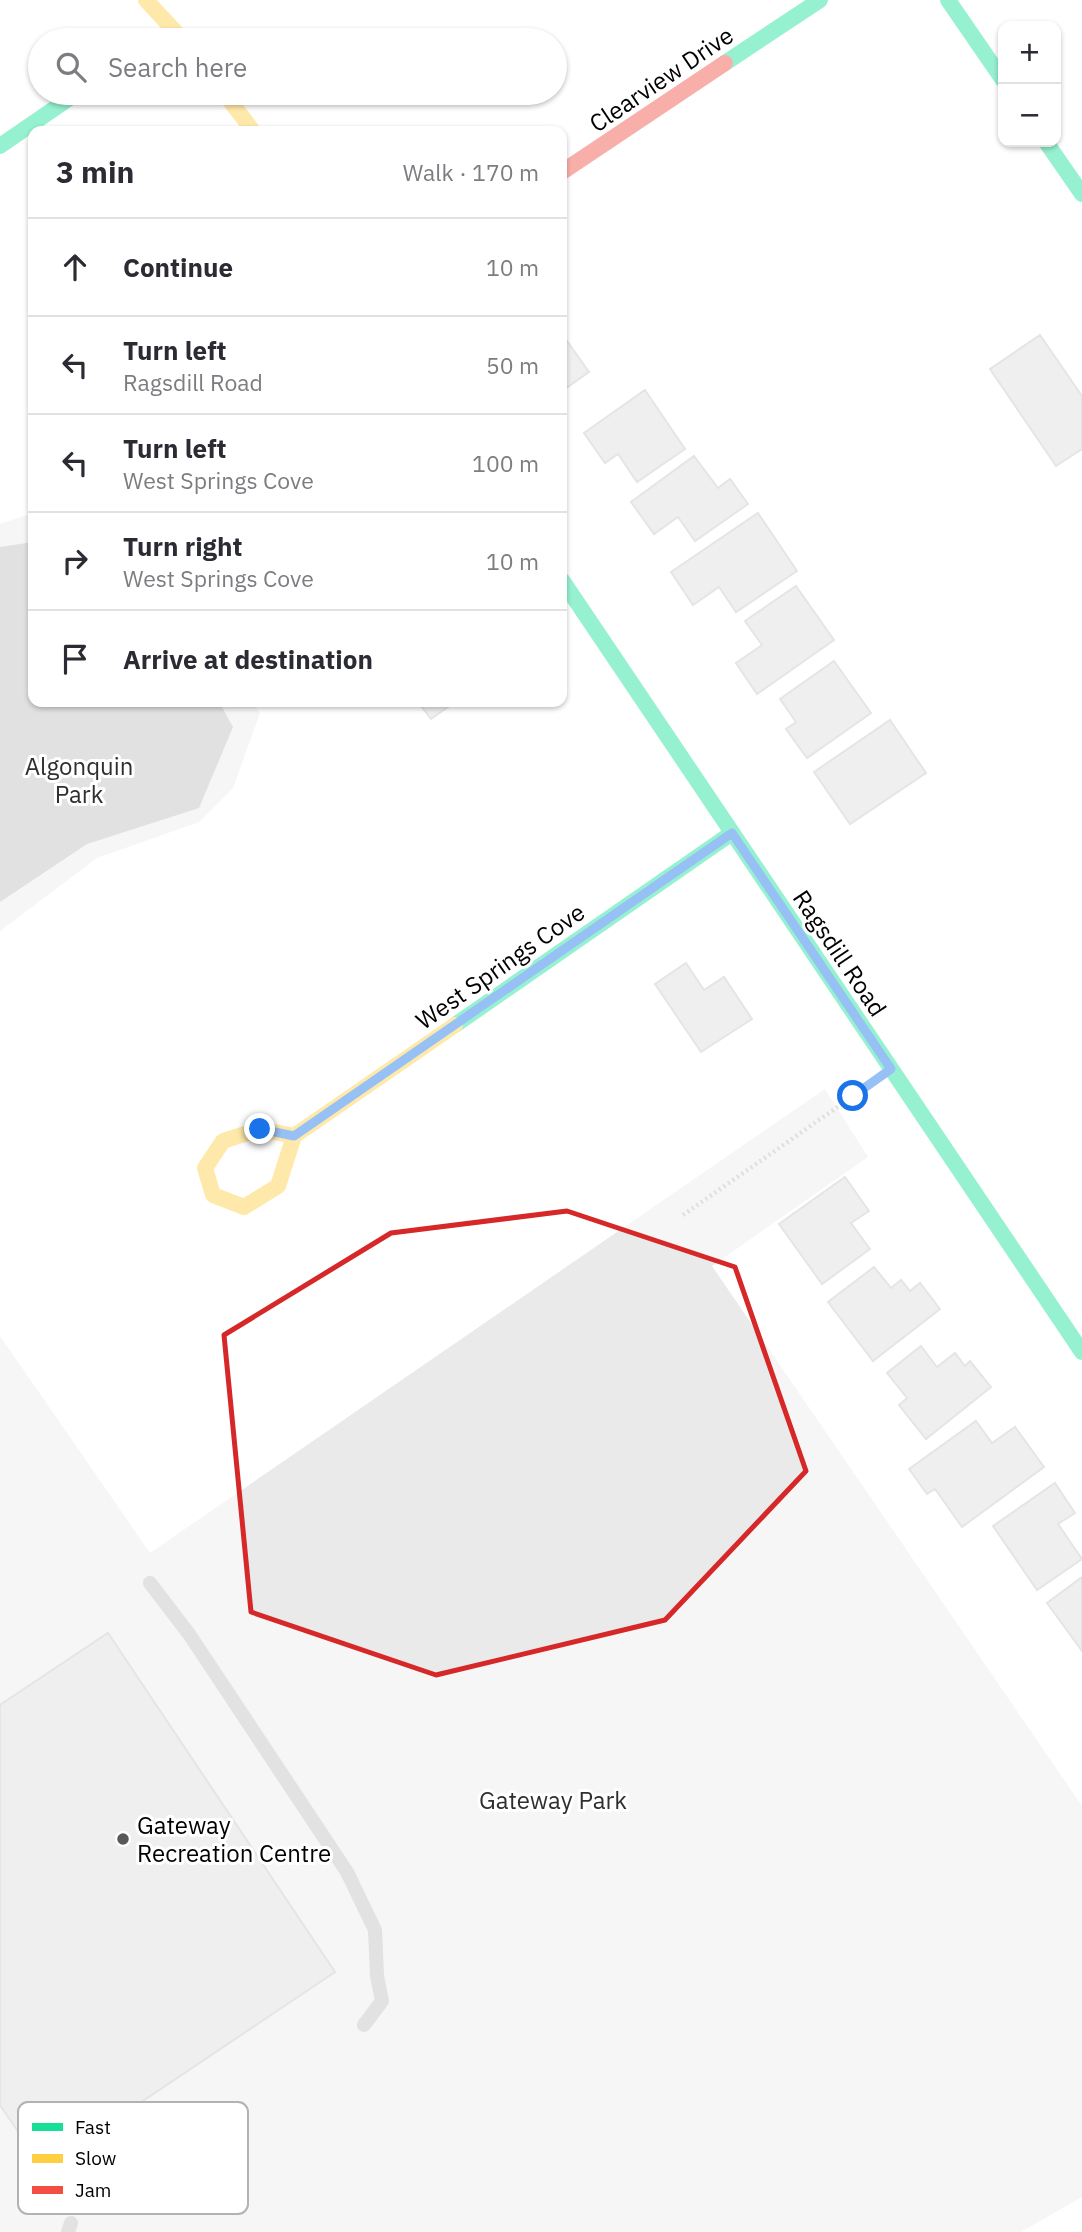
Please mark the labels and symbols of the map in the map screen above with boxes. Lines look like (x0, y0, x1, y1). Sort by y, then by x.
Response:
street label: Clearview Drive (583, 19, 739, 139)
park label: Algonquin Park (25, 750, 133, 810)
street label: Ragsdill Road (786, 884, 894, 1022)
street label: West Springs Cove (409, 896, 591, 1036)
route start (837, 1080, 868, 1111)
route end (244, 1113, 275, 1144)
park label: Gateway Park (479, 1784, 627, 1816)
place label: Gateway Recreation Centre (137, 1809, 331, 1869)
marker: Gateway Recreation Centre (115, 1831, 131, 1847)
legend (18, 2102, 248, 2214)
text: Fast (75, 2115, 111, 2139)
text: Slow (75, 2146, 116, 2170)
text: Jam (75, 2178, 111, 2202)

